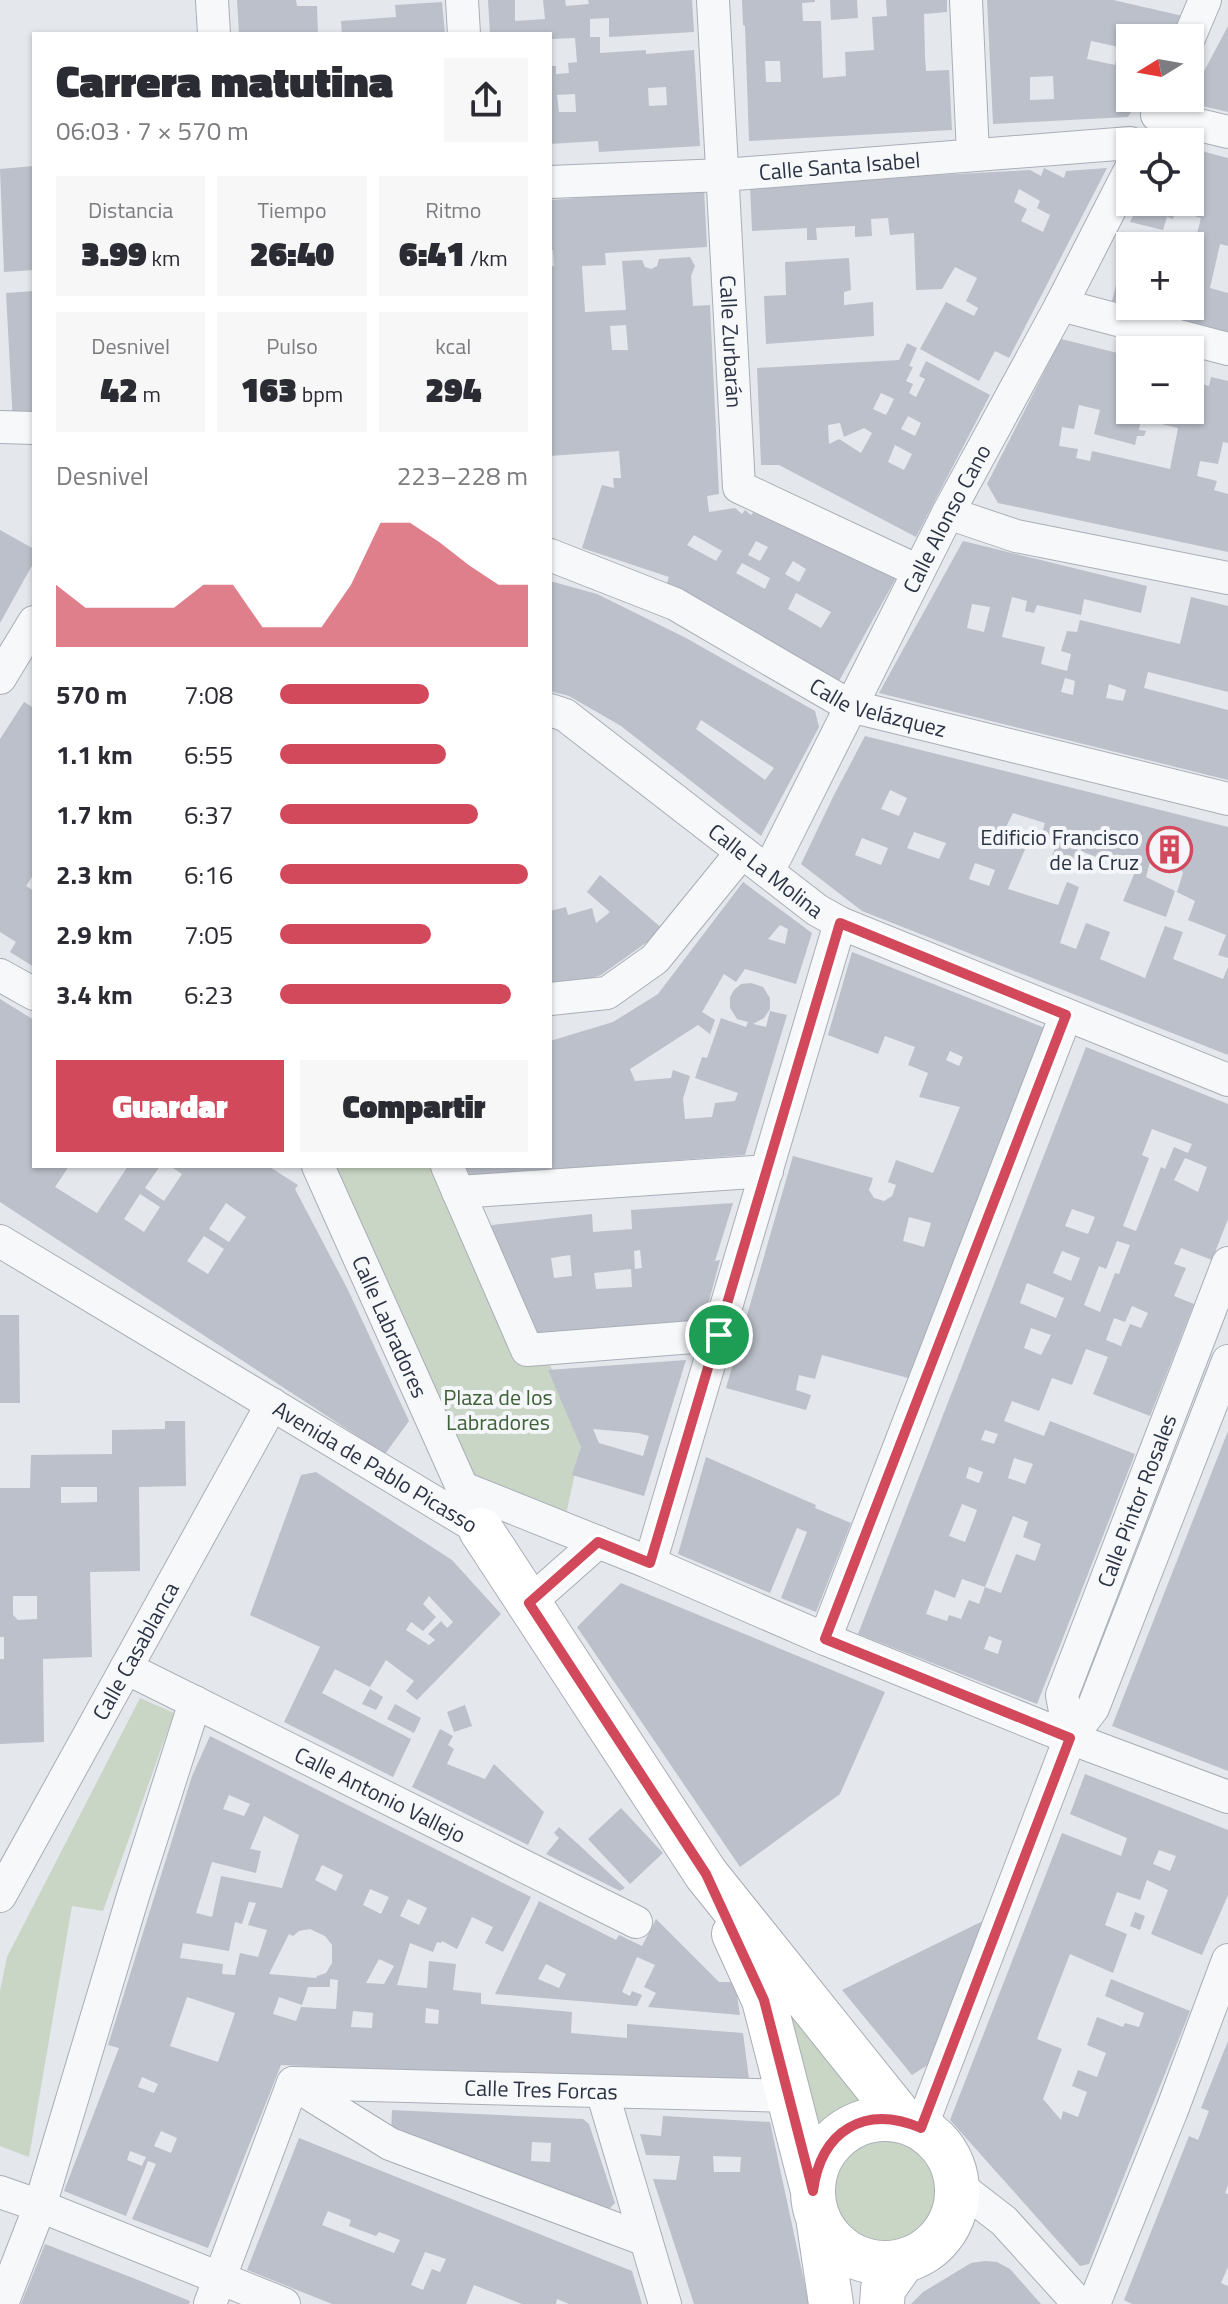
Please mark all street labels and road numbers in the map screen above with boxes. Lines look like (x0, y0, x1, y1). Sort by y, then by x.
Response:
street label: Calle Santa Isabel (757, 143, 922, 189)
street label: Calle Zurbarán (711, 274, 752, 409)
street label: Calle Alonso Cano (894, 438, 999, 599)
street label: Calle Velázquez (803, 669, 950, 746)
street label: Calle La Molina (701, 815, 831, 926)
street label: Calle Labradores (343, 1250, 437, 1403)
street label: Avenida de Pablo Picasso (267, 1392, 484, 1541)
street label: Calle Pintor Rosales (1088, 1409, 1185, 1592)
street label: Calle Casablanca (83, 1576, 188, 1726)
street label: Calle Antonio Vallejo (289, 1738, 472, 1852)
street label: Calle Tres Forcas (464, 2070, 618, 2108)

